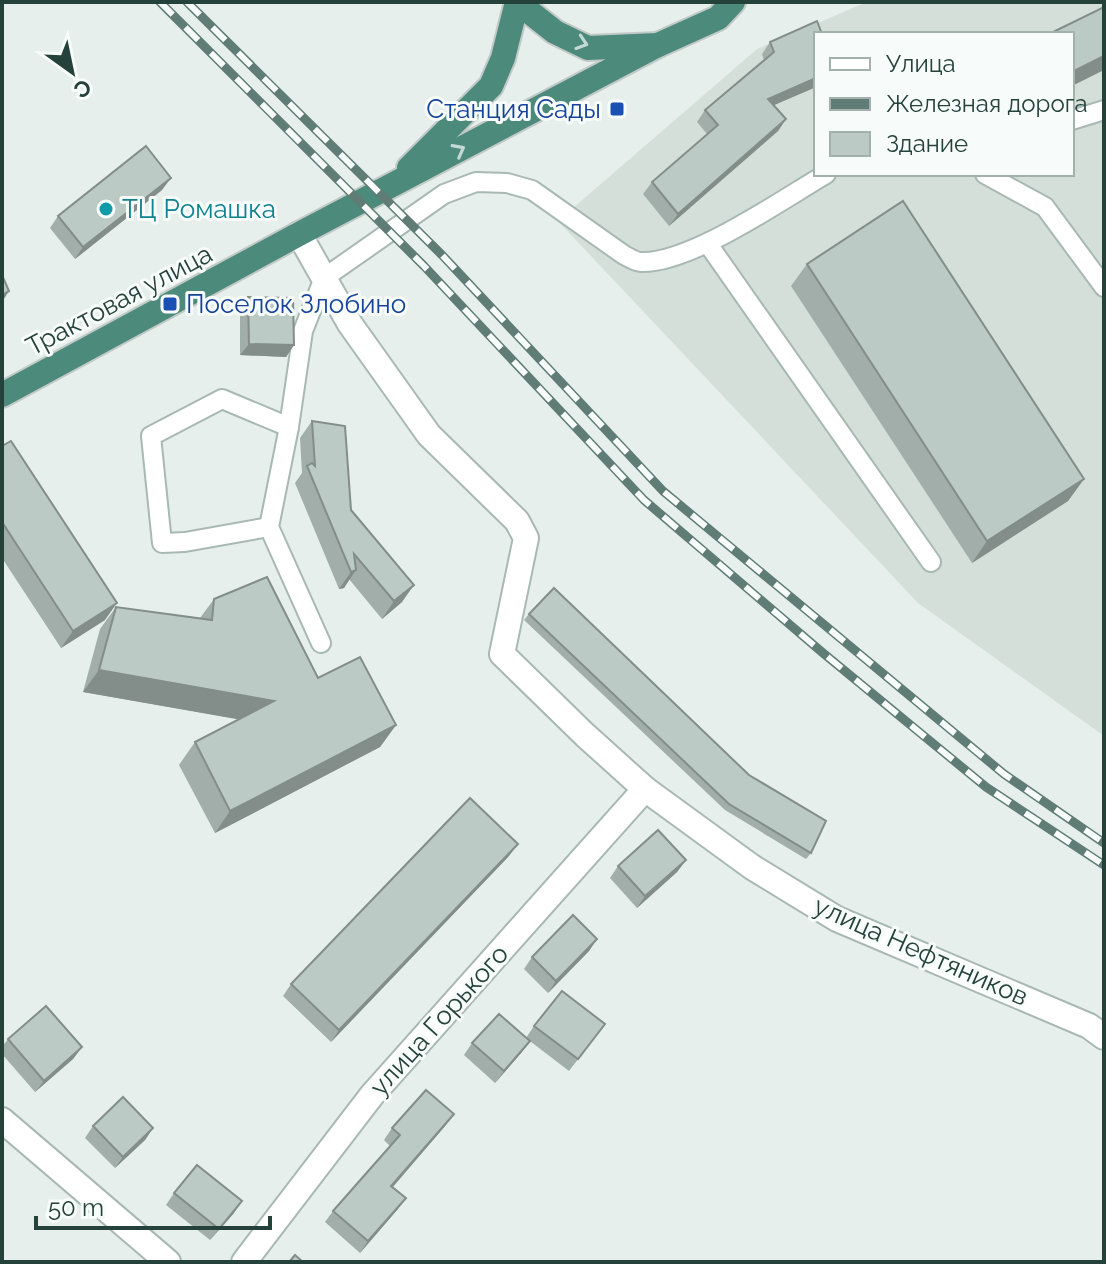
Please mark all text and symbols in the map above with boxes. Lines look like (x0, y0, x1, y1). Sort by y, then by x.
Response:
north arrow (32, 32, 112, 112)
legend (814, 32, 1074, 176)
one-way arrow (575, 34, 588, 50)
text: Улица (886, 49, 956, 78)
text: С (69, 74, 96, 104)
text: Железная дорога (886, 89, 1087, 118)
place label: Станция Сады (426, 94, 601, 124)
marker: Станция Сады (608, 100, 626, 118)
text: Здание (886, 129, 968, 158)
one-way arrow (451, 144, 465, 159)
place label: ТЦ Ромашка (122, 194, 276, 224)
marker: ТЦ Ромашка (97, 200, 115, 218)
street label: Трактовая улица (21, 238, 217, 362)
place label: Поселок Злобино (186, 289, 406, 319)
marker: Поселок Злобино (161, 295, 179, 313)
street label: улица Нефтяников (809, 890, 1033, 1012)
street label: улица Горького (364, 939, 514, 1101)
scale bar (36, 1180, 270, 1230)
text: 50 m (48, 1193, 104, 1222)

